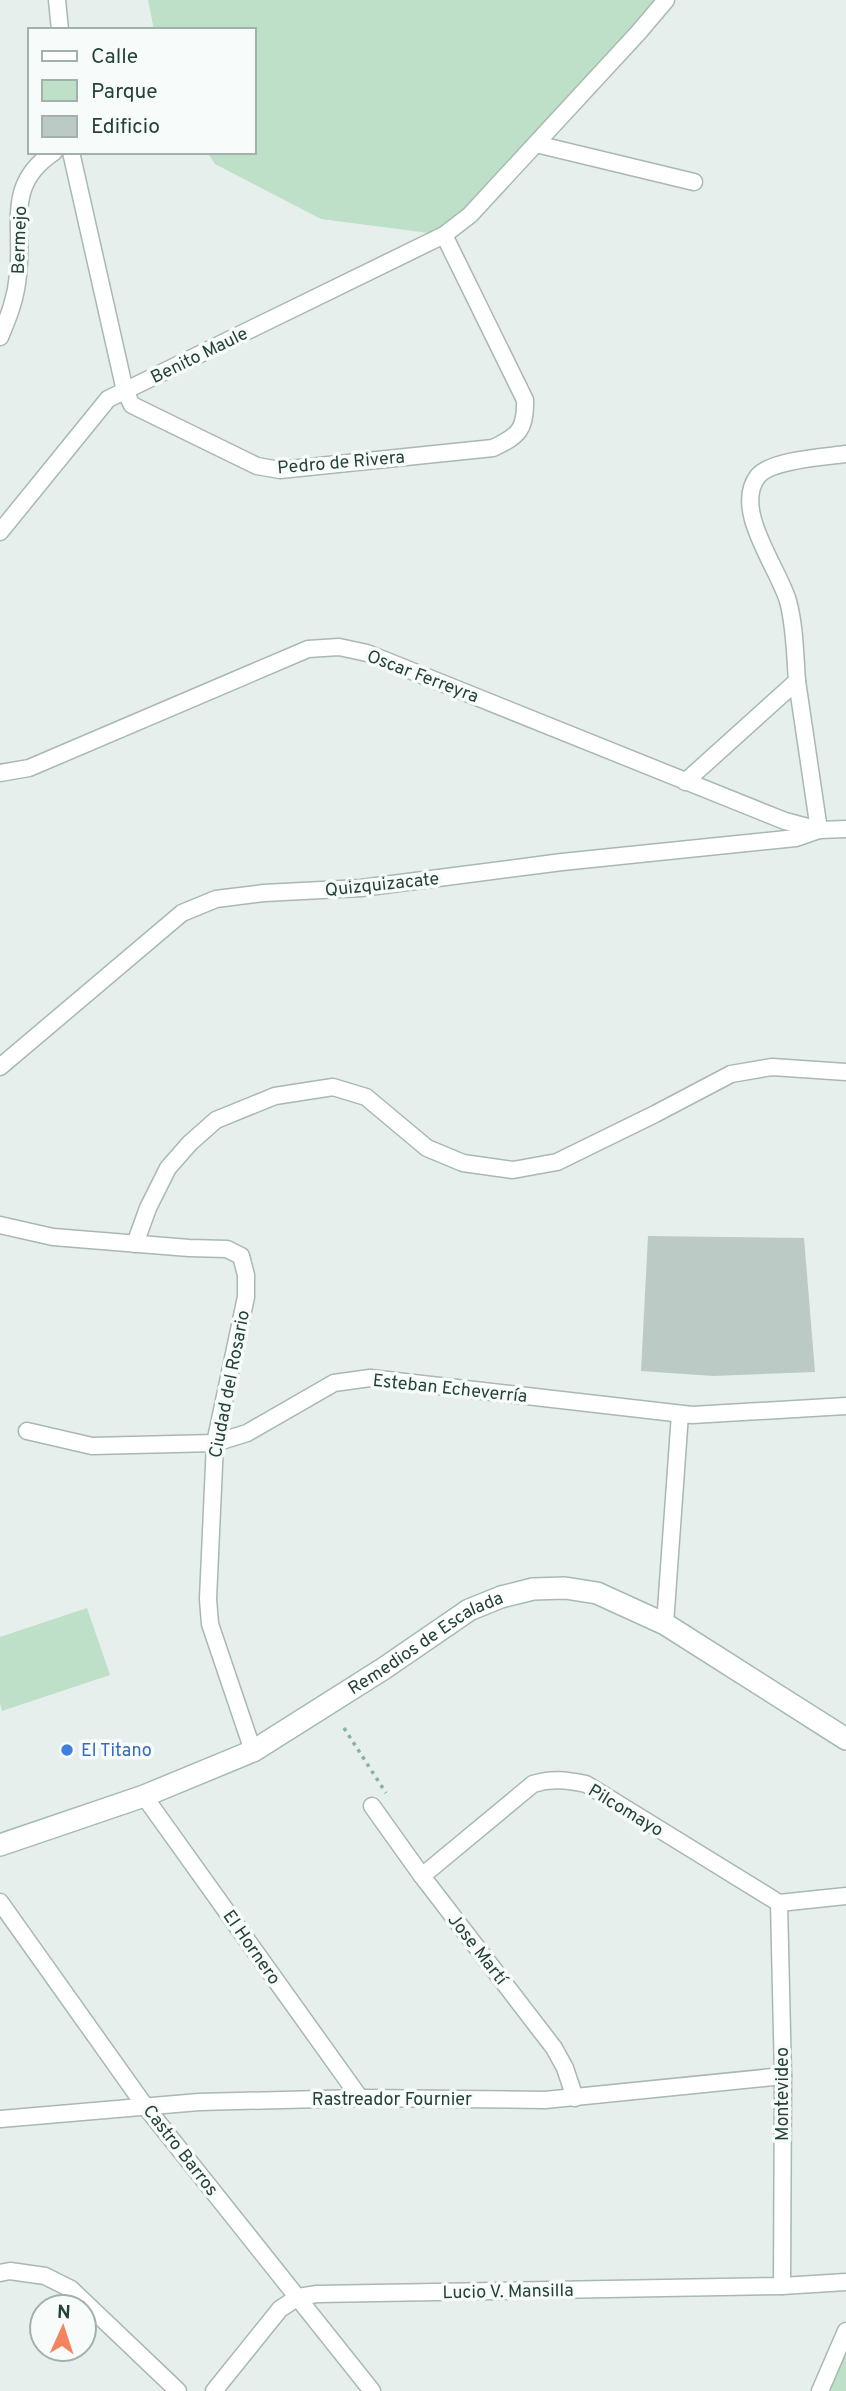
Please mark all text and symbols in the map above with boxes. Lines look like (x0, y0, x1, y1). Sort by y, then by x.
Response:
legend (28, 28, 256, 154)
text: Calle (91, 44, 138, 71)
text: Parque (91, 79, 158, 106)
text: Edificio (91, 114, 160, 141)
street label: Bermejo (8, 205, 33, 275)
street label: Benito Maule (147, 323, 252, 390)
street label: Pedro de Rivera (276, 446, 406, 481)
street label: Oscar Ferreyra (363, 646, 482, 709)
street label: Quizquizacate (324, 868, 440, 903)
street label: Ciudad del Rosario (205, 1308, 256, 1460)
street label: Esteban Echeverría (371, 1370, 528, 1409)
street label: Remedios de Escalada (344, 1587, 507, 1701)
place label: El Titano (81, 1740, 152, 1763)
marker: El Titano (59, 1742, 75, 1758)
street label: Pilcomayo (583, 1780, 667, 1843)
street label: El Hornero (217, 1906, 285, 1990)
street label: Jose Martí (442, 1910, 513, 1991)
street label: Montevideo (772, 2047, 795, 2141)
street label: Rastreador Fournier (312, 2089, 472, 2112)
street label: Castro Barros (137, 2101, 223, 2201)
street label: Lucio V. Mansilla (442, 2280, 574, 2305)
north arrow (28, 2293, 98, 2363)
text: N (56, 2301, 71, 2325)

